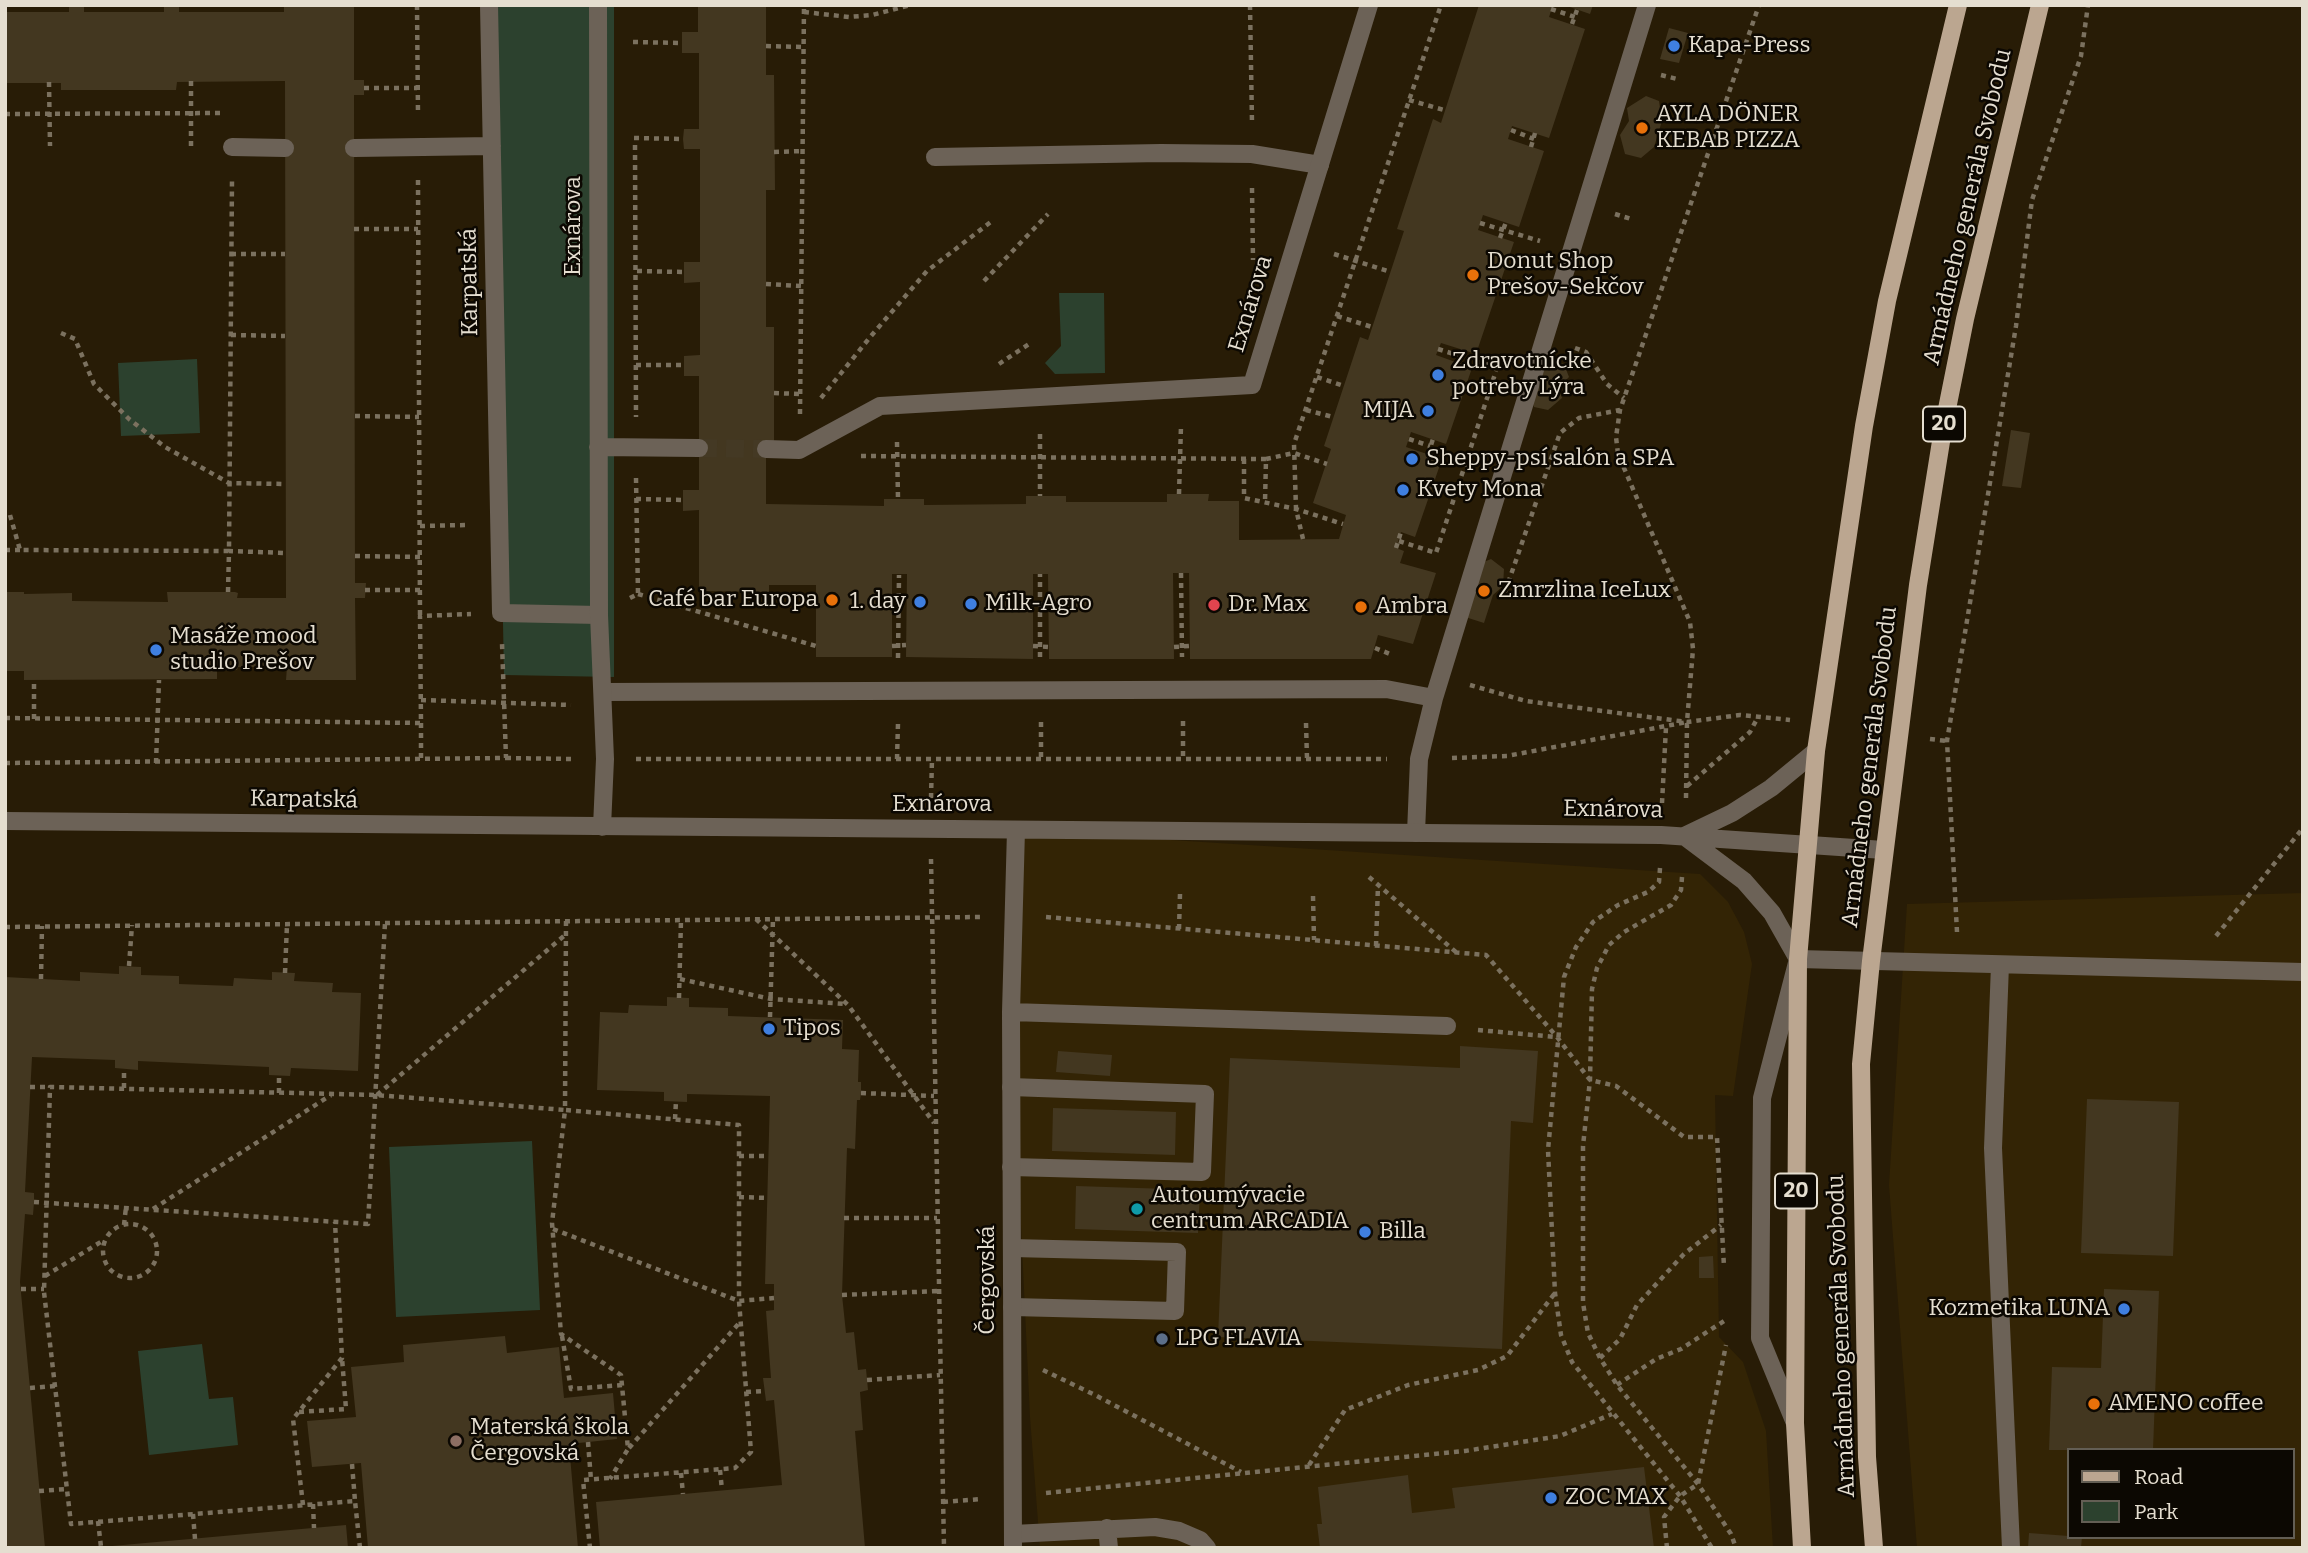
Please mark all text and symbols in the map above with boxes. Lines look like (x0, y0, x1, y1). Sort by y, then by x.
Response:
place label: Kapa-Press (1688, 32, 1810, 60)
marker: Kapa-Press (1666, 38, 1682, 54)
street label: Armádneho generála Svobodu (1918, 46, 2018, 368)
place label: AYLA DÖNER KEBAB PIZZA (1656, 101, 1800, 155)
marker: AYLA DÖNER KEBAB PIZZA (1634, 120, 1650, 136)
street label: Exnárova (560, 176, 588, 276)
street label: Karpatská (455, 228, 485, 336)
place label: Donut Shop Prešov-Sekčov (1487, 248, 1644, 302)
street label: Exnárova (1223, 252, 1279, 356)
marker: Donut Shop Prešov-Sekčov (1465, 267, 1481, 283)
place label: Zdravotnícke potreby Lýra (1452, 348, 1592, 402)
marker: Zdravotnícke potreby Lýra (1430, 367, 1446, 383)
place label: MIJA (1363, 397, 1414, 425)
marker: MIJA (1420, 403, 1436, 419)
road number: 20 (1923, 406, 1965, 442)
place label: Sheppy-psí salón a SPA (1426, 445, 1674, 473)
marker: Sheppy-psí salón a SPA (1404, 451, 1420, 467)
place label: Kvety Mona (1417, 476, 1542, 504)
marker: Kvety Mona (1395, 482, 1411, 498)
place label: Zmrzlina IceLux (1498, 577, 1671, 605)
marker: Zmrzlina IceLux (1476, 583, 1492, 599)
place label: Café bar Europa (648, 586, 818, 614)
place label: 1. day (850, 588, 906, 616)
place label: Milk-Agro (985, 590, 1092, 618)
place label: Dr. Max (1228, 591, 1308, 619)
marker: Café bar Europa (824, 592, 840, 608)
place label: Ambra (1375, 593, 1448, 621)
marker: 1. day (912, 594, 928, 610)
marker: Milk-Agro (963, 596, 979, 612)
marker: Dr. Max (1206, 597, 1222, 613)
marker: Ambra (1353, 599, 1369, 615)
street label: Armádneho generála Svobodu (1837, 605, 1903, 929)
place label: Masáže mood studio Prešov (170, 623, 317, 677)
marker: Masáže mood studio Prešov (148, 642, 164, 658)
street label: Karpatská (250, 785, 358, 815)
street label: Exnárova (892, 791, 992, 819)
street label: Exnárova (1563, 795, 1663, 825)
place label: Tipos (783, 1015, 841, 1043)
marker: Tipos (761, 1021, 777, 1037)
road number: 20 (1775, 1174, 1817, 1208)
street label: Armádneho generála Svobodu (1823, 1174, 1861, 1498)
place label: Autoumývacie centrum ARCADIA (1151, 1182, 1349, 1236)
marker: Autoumývacie centrum ARCADIA (1129, 1201, 1145, 1217)
place label: Billa (1379, 1218, 1426, 1246)
marker: Billa (1357, 1224, 1373, 1240)
street label: Čergovská (974, 1225, 1002, 1335)
place label: Kozmetika LUNA (1928, 1295, 2110, 1323)
marker: Kozmetika LUNA (2116, 1301, 2132, 1317)
place label: LPG FLAVIA (1176, 1325, 1302, 1353)
marker: LPG FLAVIA (1154, 1331, 1170, 1347)
place label: AMENO coffee (2108, 1390, 2264, 1418)
marker: AMENO coffee (2086, 1396, 2102, 1412)
place label: Materská škola Čergovská (470, 1414, 629, 1468)
marker: Materská škola Čergovská (448, 1433, 464, 1449)
legend (2066, 1448, 2294, 1539)
text: Road (2134, 1464, 2183, 1490)
place label: ZOC MAX (1565, 1484, 1667, 1512)
marker: ZOC MAX (1543, 1490, 1559, 1506)
text: Park (2134, 1499, 2178, 1525)

